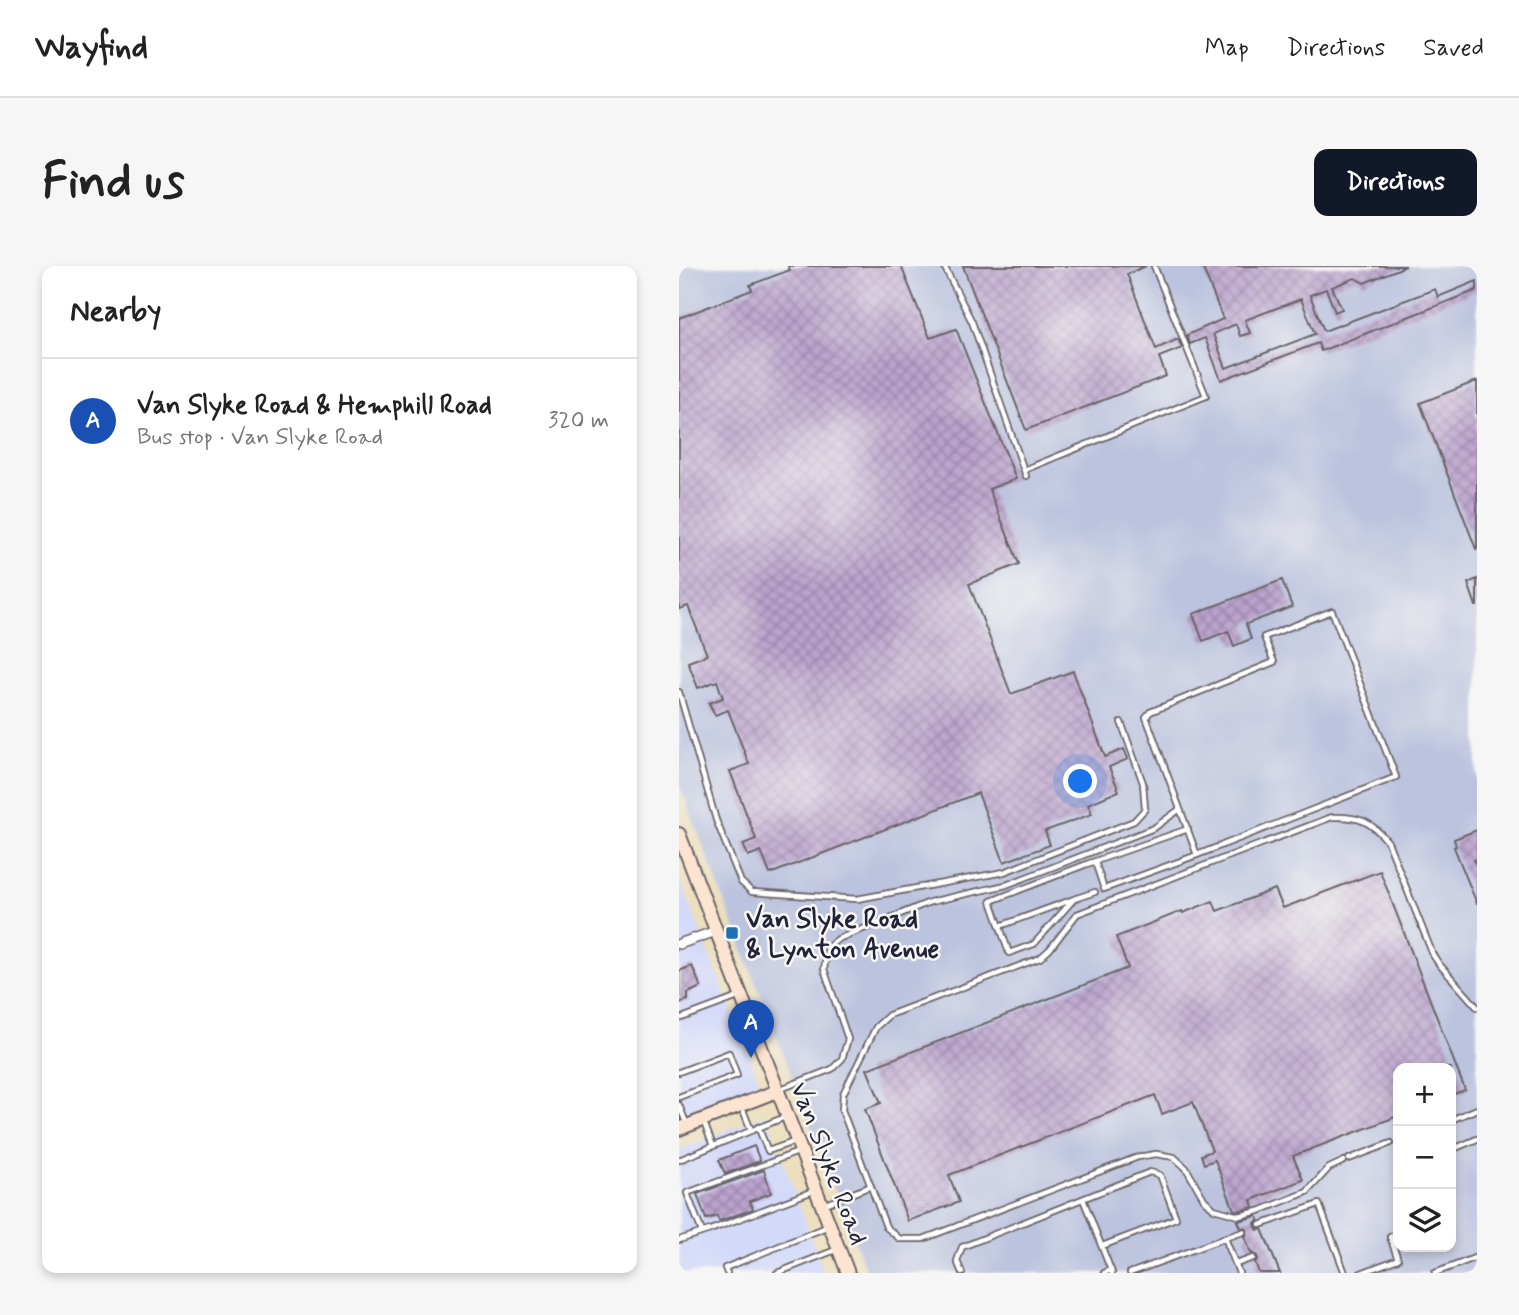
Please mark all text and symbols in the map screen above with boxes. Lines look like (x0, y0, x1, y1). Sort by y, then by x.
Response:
text: Wayfind (35, 26, 148, 70)
text: Map (1205, 33, 1249, 64)
text: Directions (1287, 33, 1385, 64)
text: Saved (1423, 33, 1484, 64)
button: Directions (1314, 149, 1477, 216)
text: Find us (42, 150, 185, 215)
text: Nearby (70, 292, 161, 331)
text: Van Slyke Road & Hemphill Road (137, 389, 492, 423)
text: A (85, 406, 101, 436)
text: 320 m (548, 406, 609, 436)
text: Bus stop · Van Slyke Road (137, 423, 383, 453)
your location (1063, 764, 1097, 798)
place label: Van Slyke Road & Lynton Avenue (746, 903, 939, 967)
marker: Van Slyke Road & Lynton Avenue (724, 925, 740, 941)
pin: A (728, 1000, 774, 1058)
map controls (1393, 1063, 1456, 1252)
button: + (1393, 1063, 1456, 1126)
street label: Van Slyke Road (781, 1077, 875, 1250)
button: − (1393, 1126, 1456, 1189)
button: layers (1393, 1189, 1456, 1252)

